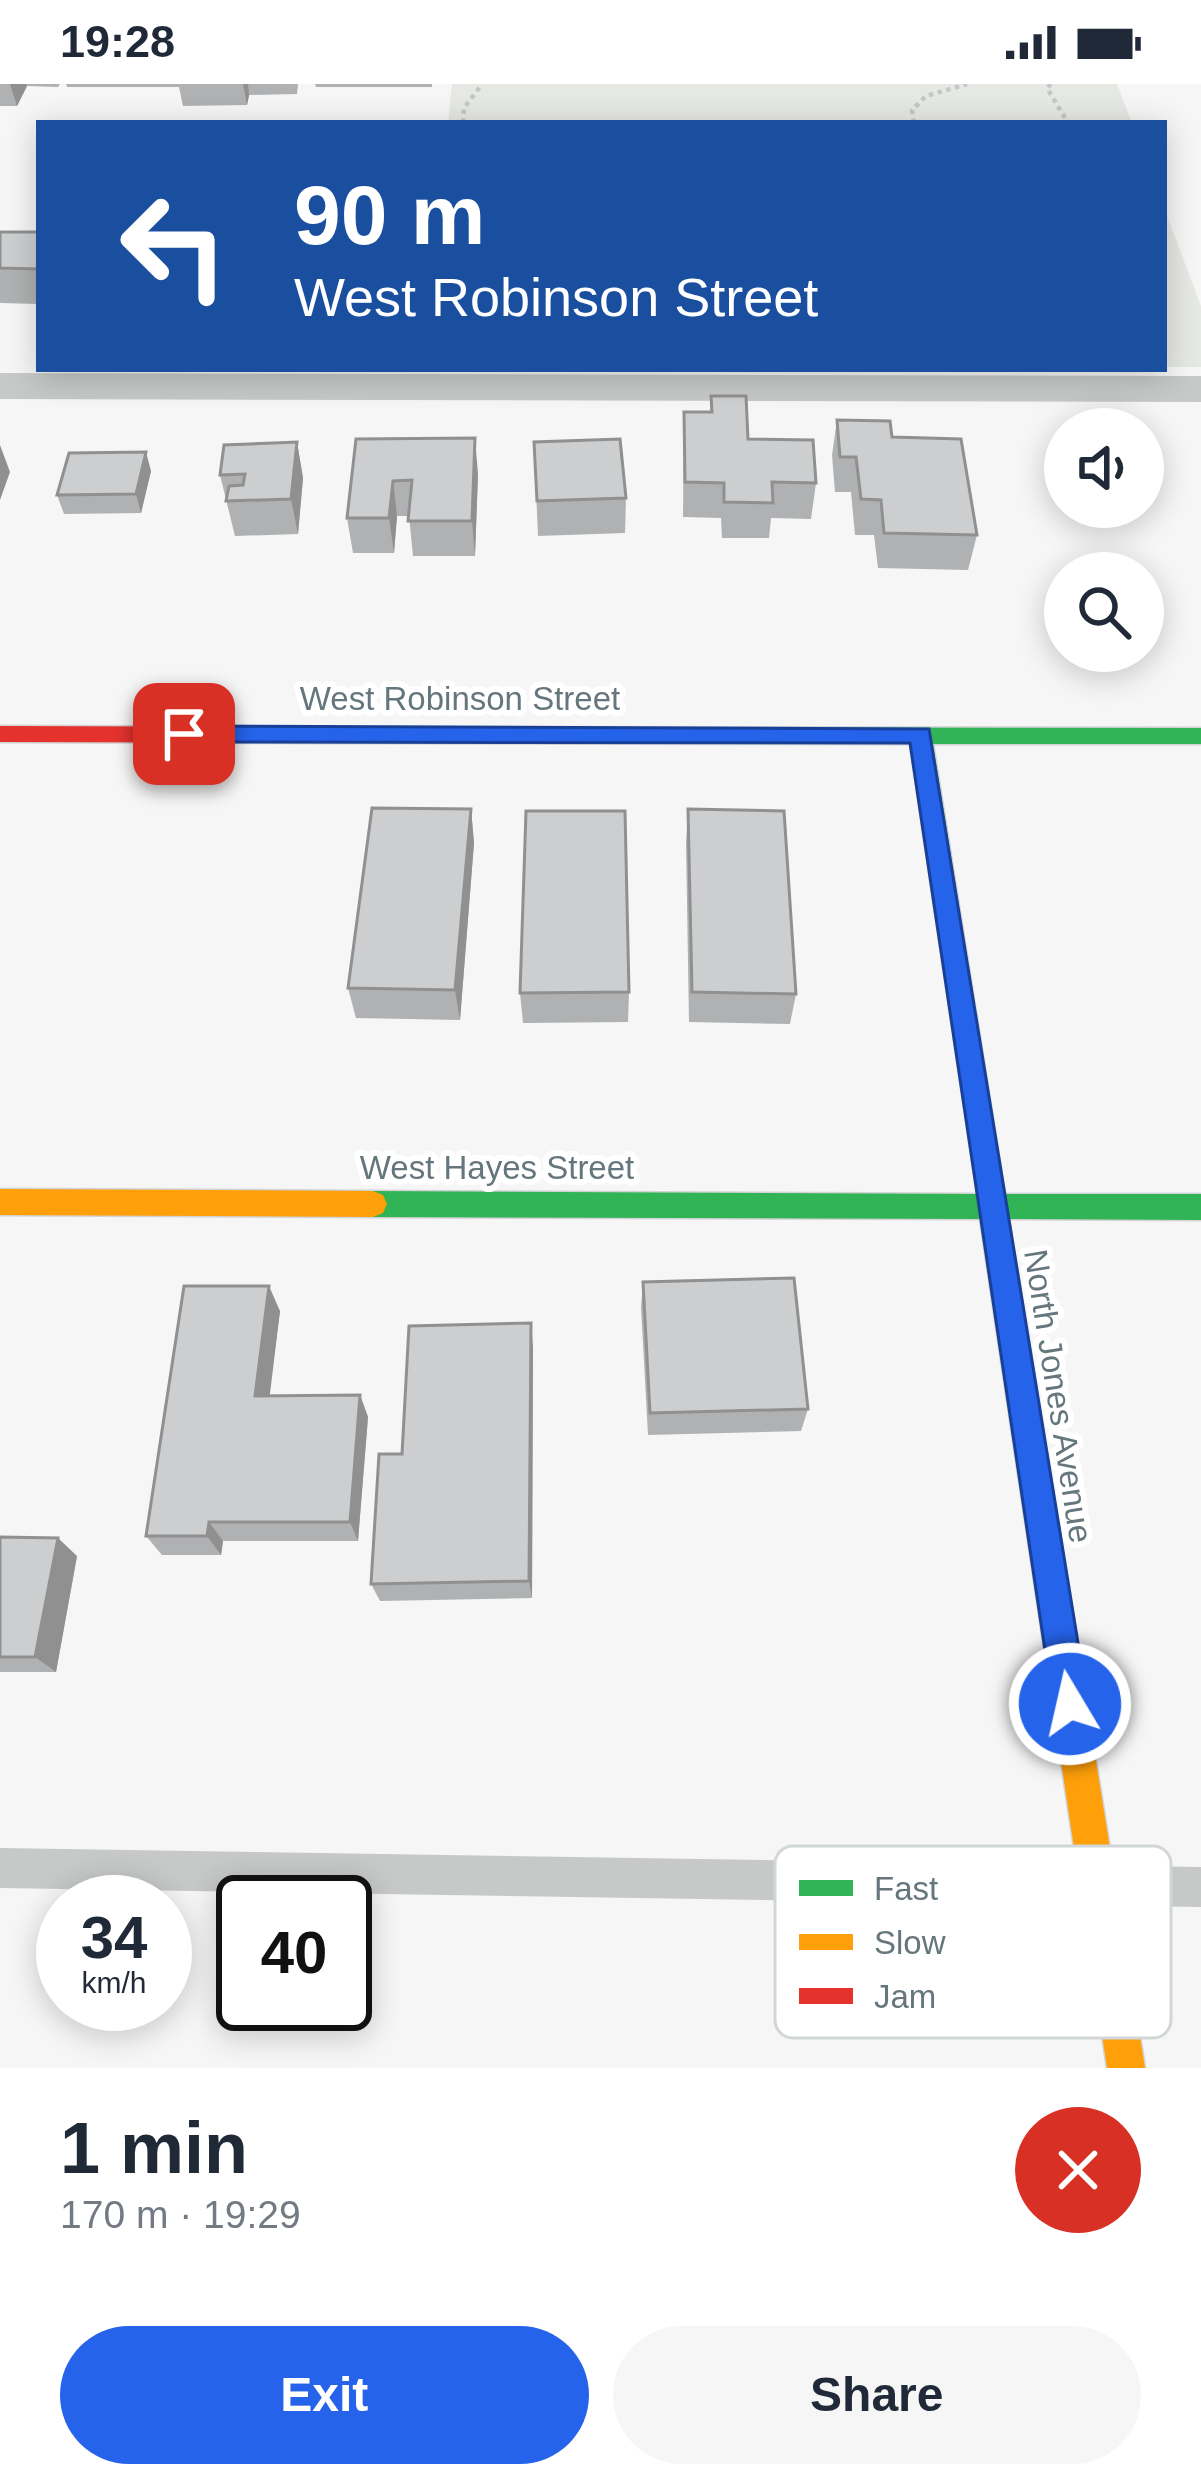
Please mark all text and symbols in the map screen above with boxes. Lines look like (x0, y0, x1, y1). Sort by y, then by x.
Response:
text: 19:28 (60, 16, 175, 67)
icon: left (96, 168, 252, 324)
text: 90 m (294, 168, 485, 262)
text: West Robinson Street (294, 267, 818, 327)
map controls (1044, 408, 1164, 672)
button: sound (1044, 408, 1164, 528)
button: search (1044, 552, 1164, 672)
street label: West Robinson Street (300, 680, 620, 717)
pin (133, 683, 235, 785)
icon: arrive (151, 701, 217, 767)
street label: West Hayes Street (360, 1149, 634, 1186)
street label: North Jones Avenue (1017, 1247, 1100, 1545)
position arrow (1007, 1641, 1133, 1767)
legend (775, 1846, 1171, 2038)
text: Fast (874, 1870, 938, 1907)
speed limit sign: 40 (216, 1875, 372, 2031)
text: 34 (81, 1904, 147, 1971)
text: Slow (874, 1924, 946, 1961)
text: km/h (81, 1966, 147, 1999)
text: Jam (874, 1978, 936, 2015)
button: close (1015, 2107, 1141, 2233)
text: 1 min (60, 2108, 248, 2188)
text: 170 m · 19:29 (60, 2193, 301, 2236)
button: Exit (60, 2326, 589, 2464)
button: Share (613, 2326, 1141, 2464)

